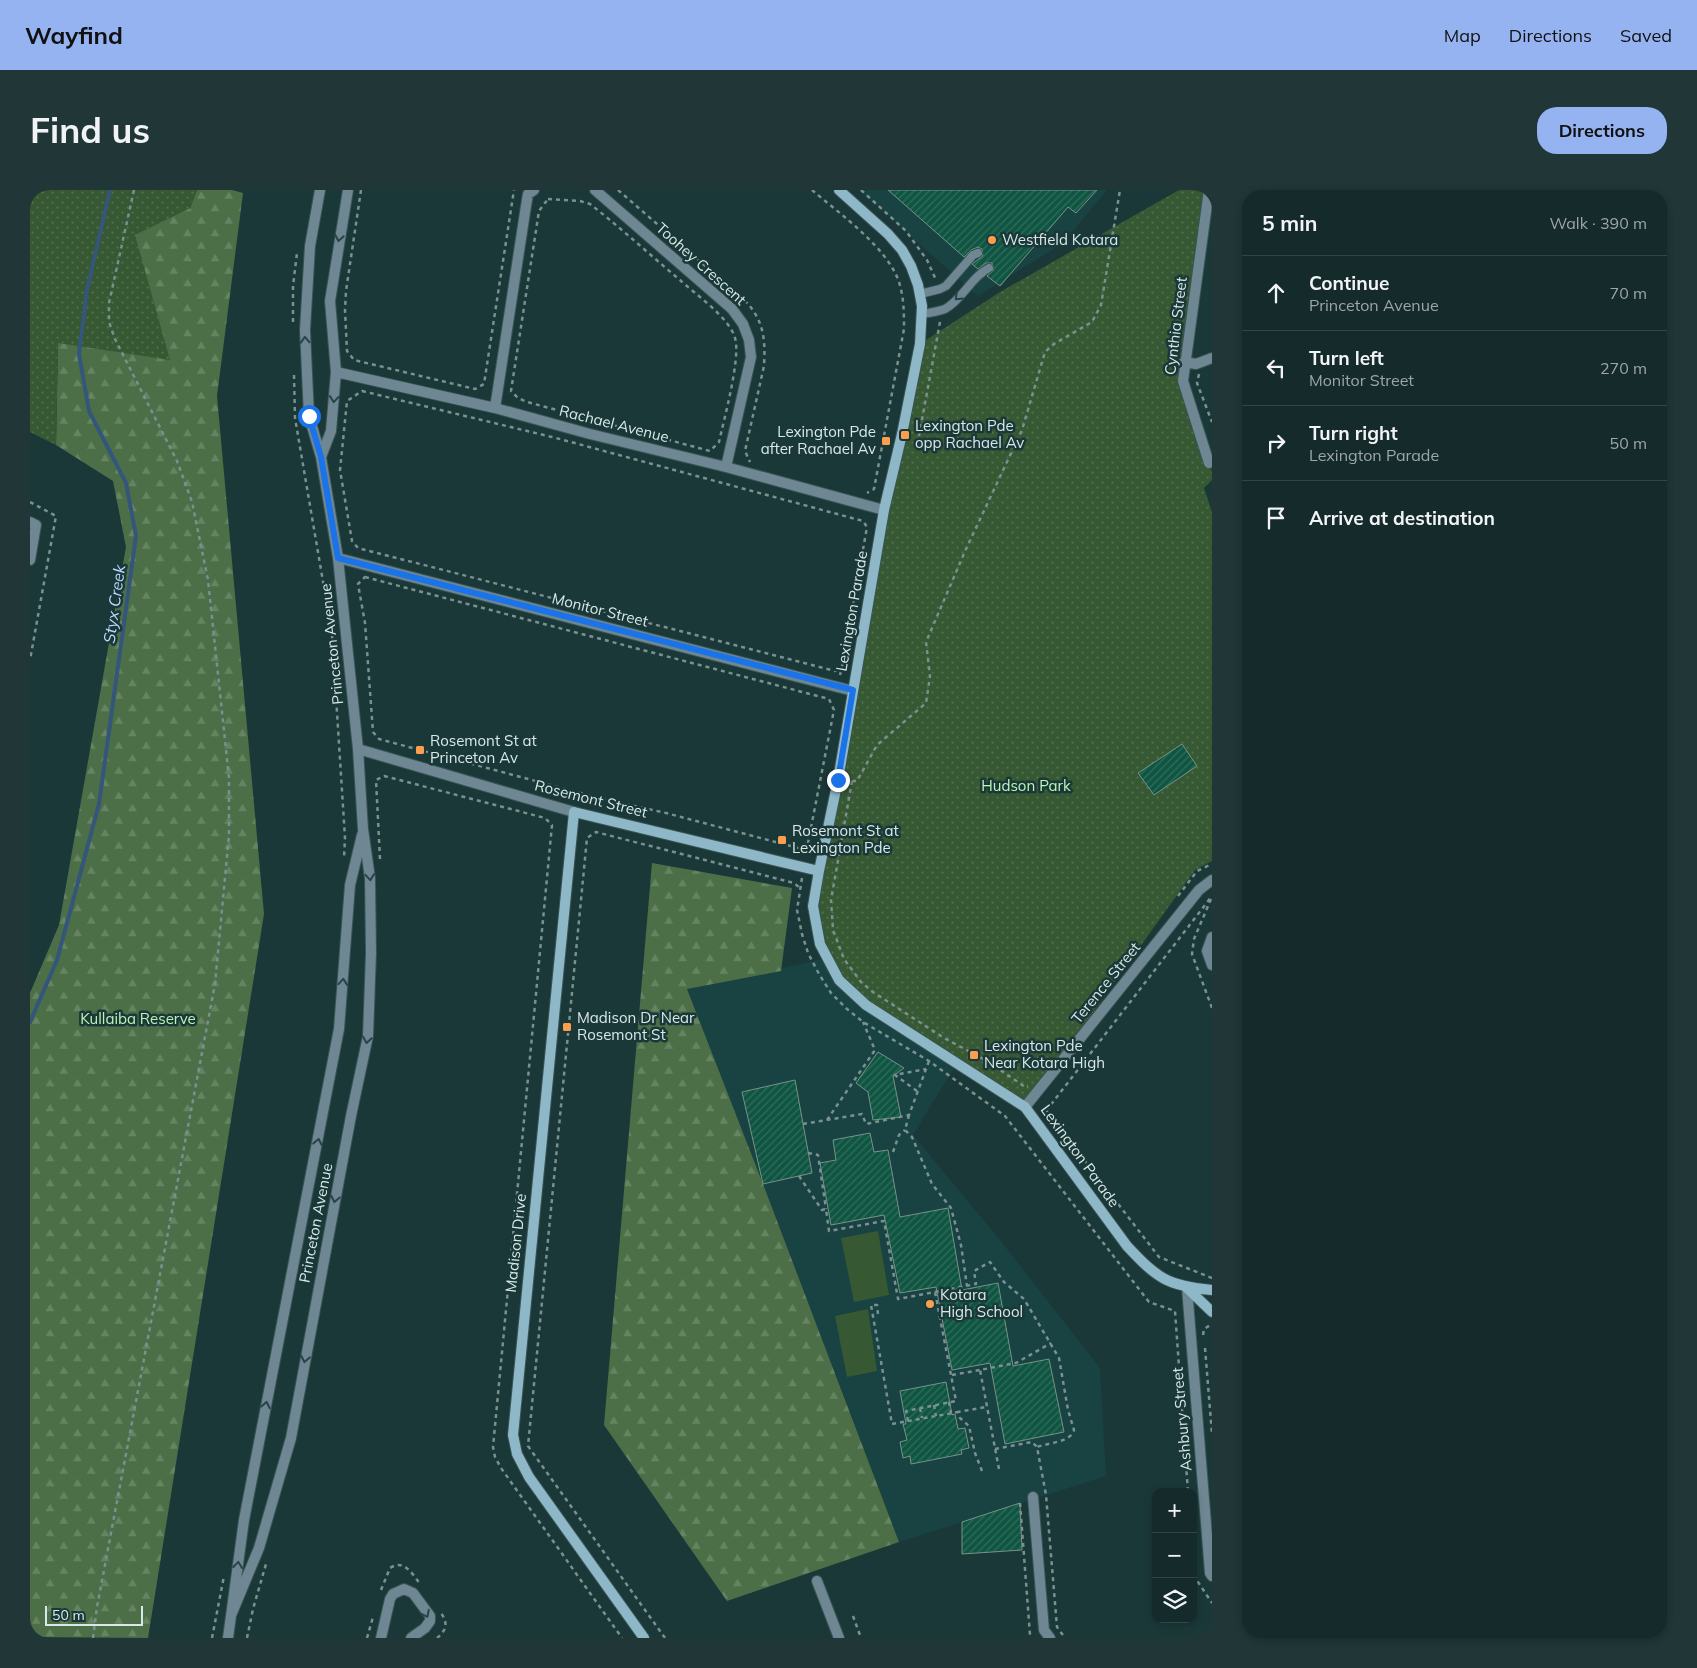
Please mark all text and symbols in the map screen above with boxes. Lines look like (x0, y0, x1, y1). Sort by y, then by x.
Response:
text: Wayfind (25, 20, 123, 50)
text: Map (1444, 24, 1481, 47)
text: Directions (1509, 24, 1592, 47)
text: Saved (1620, 24, 1672, 47)
button: Directions (1537, 107, 1667, 154)
text: Find us (30, 108, 150, 152)
text: 5 min (1262, 210, 1317, 236)
text: Walk · 390 m (1549, 213, 1647, 233)
street label: Toohey Crescent (652, 218, 750, 309)
place label: Westfield Kotara (1002, 230, 1118, 249)
one-way arrow (335, 234, 345, 242)
marker: Westfield Kotara (986, 234, 998, 246)
text: Continue (1309, 271, 1389, 295)
street label: Cynthia Street (1160, 276, 1191, 376)
icon: ahead (1262, 279, 1290, 307)
text: 70 m (1610, 283, 1647, 303)
one-way arrow (955, 291, 964, 300)
text: Princeton Avenue (1309, 295, 1439, 315)
one-way arrow (300, 335, 311, 343)
text: Turn left (1309, 346, 1384, 370)
icon: left (1262, 354, 1290, 382)
text: 270 m (1600, 358, 1647, 378)
text: Monitor Street (1309, 370, 1414, 390)
one-way arrow (329, 396, 340, 404)
street label: Rachael Avenue (557, 401, 671, 446)
route start (298, 405, 321, 428)
place label: Lexington Pde opp Rachael Av (915, 416, 1024, 452)
text: Turn right (1309, 421, 1398, 445)
place label: Lexington Pde after Rachael Av (761, 422, 876, 458)
marker: Lexington Pde opp Rachael Av (899, 429, 911, 441)
icon: right (1262, 429, 1290, 457)
text: 50 m (1610, 433, 1647, 453)
marker: Lexington Pde after Rachael Av (880, 435, 892, 447)
text: Lexington Parade (1309, 445, 1439, 465)
icon: arrive (1262, 504, 1290, 532)
text: Arrive at destination (1309, 506, 1495, 530)
street label: Lexington Parade (832, 549, 871, 673)
water label: Styx Creek (99, 563, 130, 645)
street label: Princeton Avenue (316, 583, 347, 705)
street label: Monitor Street (550, 588, 650, 631)
place label: Rosemont St at Princeton Av (430, 731, 537, 767)
marker: Rosemont St at Princeton Av (414, 744, 426, 756)
route end (827, 769, 850, 792)
street label: Rosemont Street (533, 775, 649, 822)
park label: Hudson Park (981, 776, 1071, 795)
place label: Rosemont St at Lexington Pde (792, 821, 899, 857)
marker: Rosemont St at Lexington Pde (776, 834, 788, 846)
one-way arrow (364, 874, 375, 882)
street label: Terence Street (1067, 938, 1144, 1027)
one-way arrow (338, 978, 349, 986)
place label: Madison Dr Near Rosemont St (577, 1008, 695, 1044)
park label: Kullaiba Reserve (80, 1009, 196, 1028)
marker: Madison Dr Near Rosemont St (561, 1021, 573, 1033)
one-way arrow (362, 1035, 372, 1044)
place label: Lexington Pde Near Kotara High (984, 1036, 1105, 1072)
marker: Lexington Pde Near Kotara High (968, 1049, 980, 1061)
street label: Lexington Parade (1037, 1101, 1124, 1211)
one-way arrow (312, 1138, 322, 1147)
street label: Princeton Avenue (295, 1161, 336, 1284)
street label: Madison Drive (501, 1193, 530, 1293)
one-way arrow (331, 1195, 341, 1203)
place label: Kotara High School (940, 1285, 1023, 1321)
marker: Kotara High School (924, 1298, 936, 1310)
one-way arrow (301, 1354, 311, 1363)
street label: Ashbury Street (1168, 1366, 1196, 1472)
one-way arrow (261, 1400, 271, 1409)
map controls (1152, 1488, 1197, 1623)
button: + (1152, 1488, 1197, 1533)
button: − (1152, 1533, 1197, 1578)
one-way arrow (232, 1560, 243, 1568)
button: layers (1152, 1578, 1197, 1623)
scale bar (45, 1603, 142, 1626)
text: 50 m (52, 1606, 85, 1624)
one-way arrow (420, 1608, 430, 1617)

